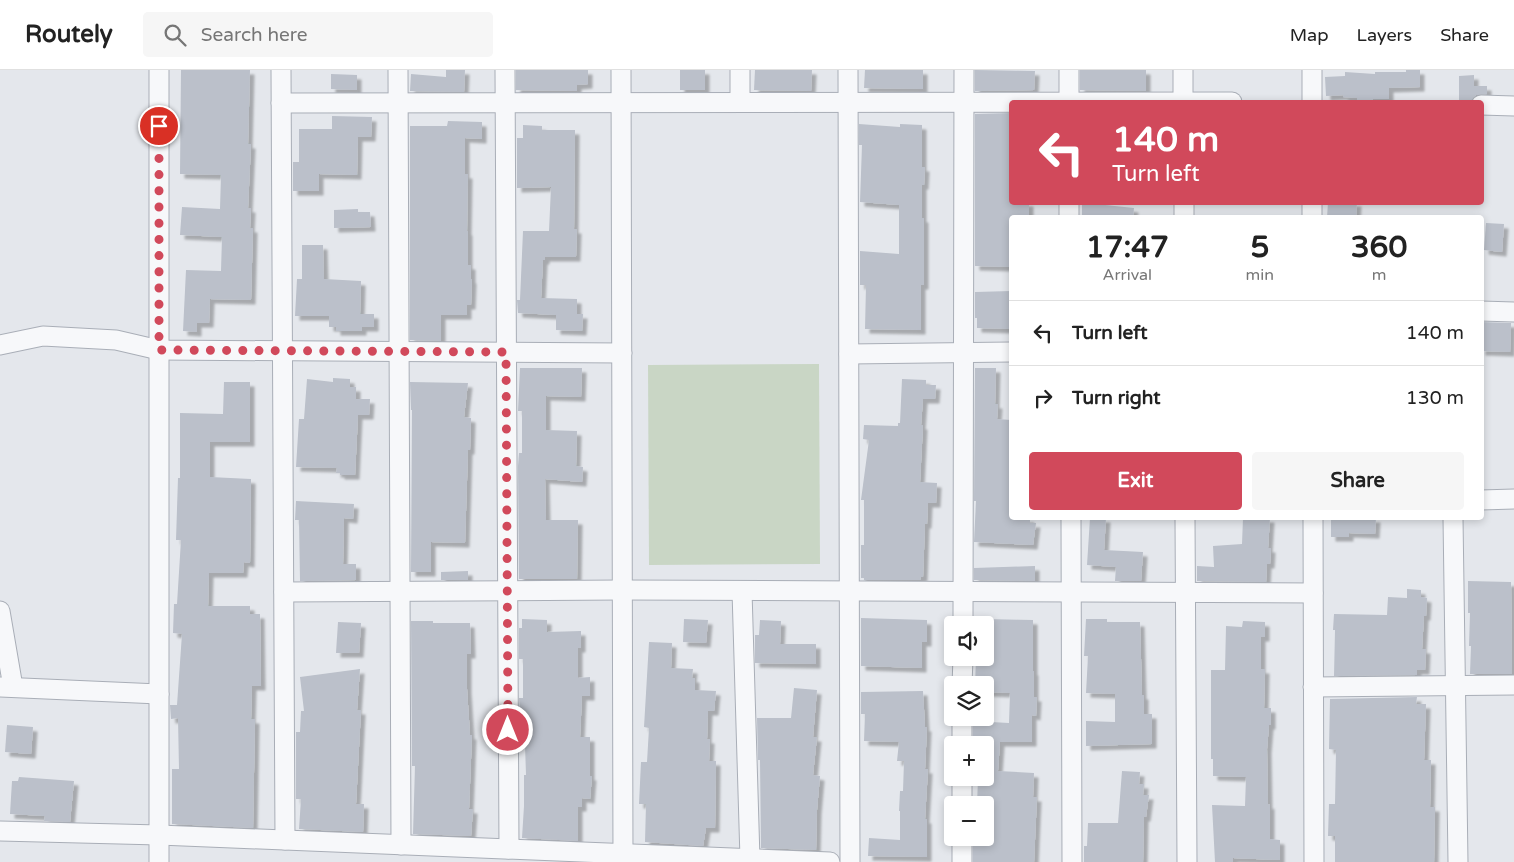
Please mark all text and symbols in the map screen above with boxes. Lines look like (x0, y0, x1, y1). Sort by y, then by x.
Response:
search box (143, 12, 493, 57)
text: Routely (25, 20, 113, 49)
icon: search (161, 21, 189, 49)
text: Search here (201, 24, 308, 46)
text: Map (1290, 24, 1329, 46)
text: Layers (1357, 24, 1412, 46)
text: Share (1440, 24, 1489, 46)
pin (138, 105, 180, 147)
icon: arrive (145, 112, 173, 140)
text: 140 m (1112, 119, 1219, 161)
icon: left (1029, 120, 1094, 185)
text: Turn left (1112, 161, 1200, 187)
text: 17:47 (1086, 229, 1169, 266)
text: 5 (1250, 229, 1269, 266)
text: 360 (1351, 229, 1407, 266)
text: Arrival (1103, 265, 1152, 285)
text: min (1246, 265, 1274, 285)
text: m (1372, 265, 1386, 285)
icon: left (1029, 319, 1057, 347)
text: Turn left (1072, 322, 1148, 344)
text: 140 m (1406, 322, 1464, 344)
icon: right (1029, 384, 1057, 412)
text: Turn right (1072, 387, 1160, 409)
text: 130 m (1406, 387, 1464, 409)
button: Exit (1029, 452, 1242, 510)
button: Share (1252, 452, 1464, 510)
map controls (944, 616, 994, 846)
button: sound (944, 616, 994, 666)
button: layers (944, 676, 994, 726)
position arrow (481, 703, 533, 755)
button: + (944, 736, 994, 786)
button: − (944, 796, 994, 846)

